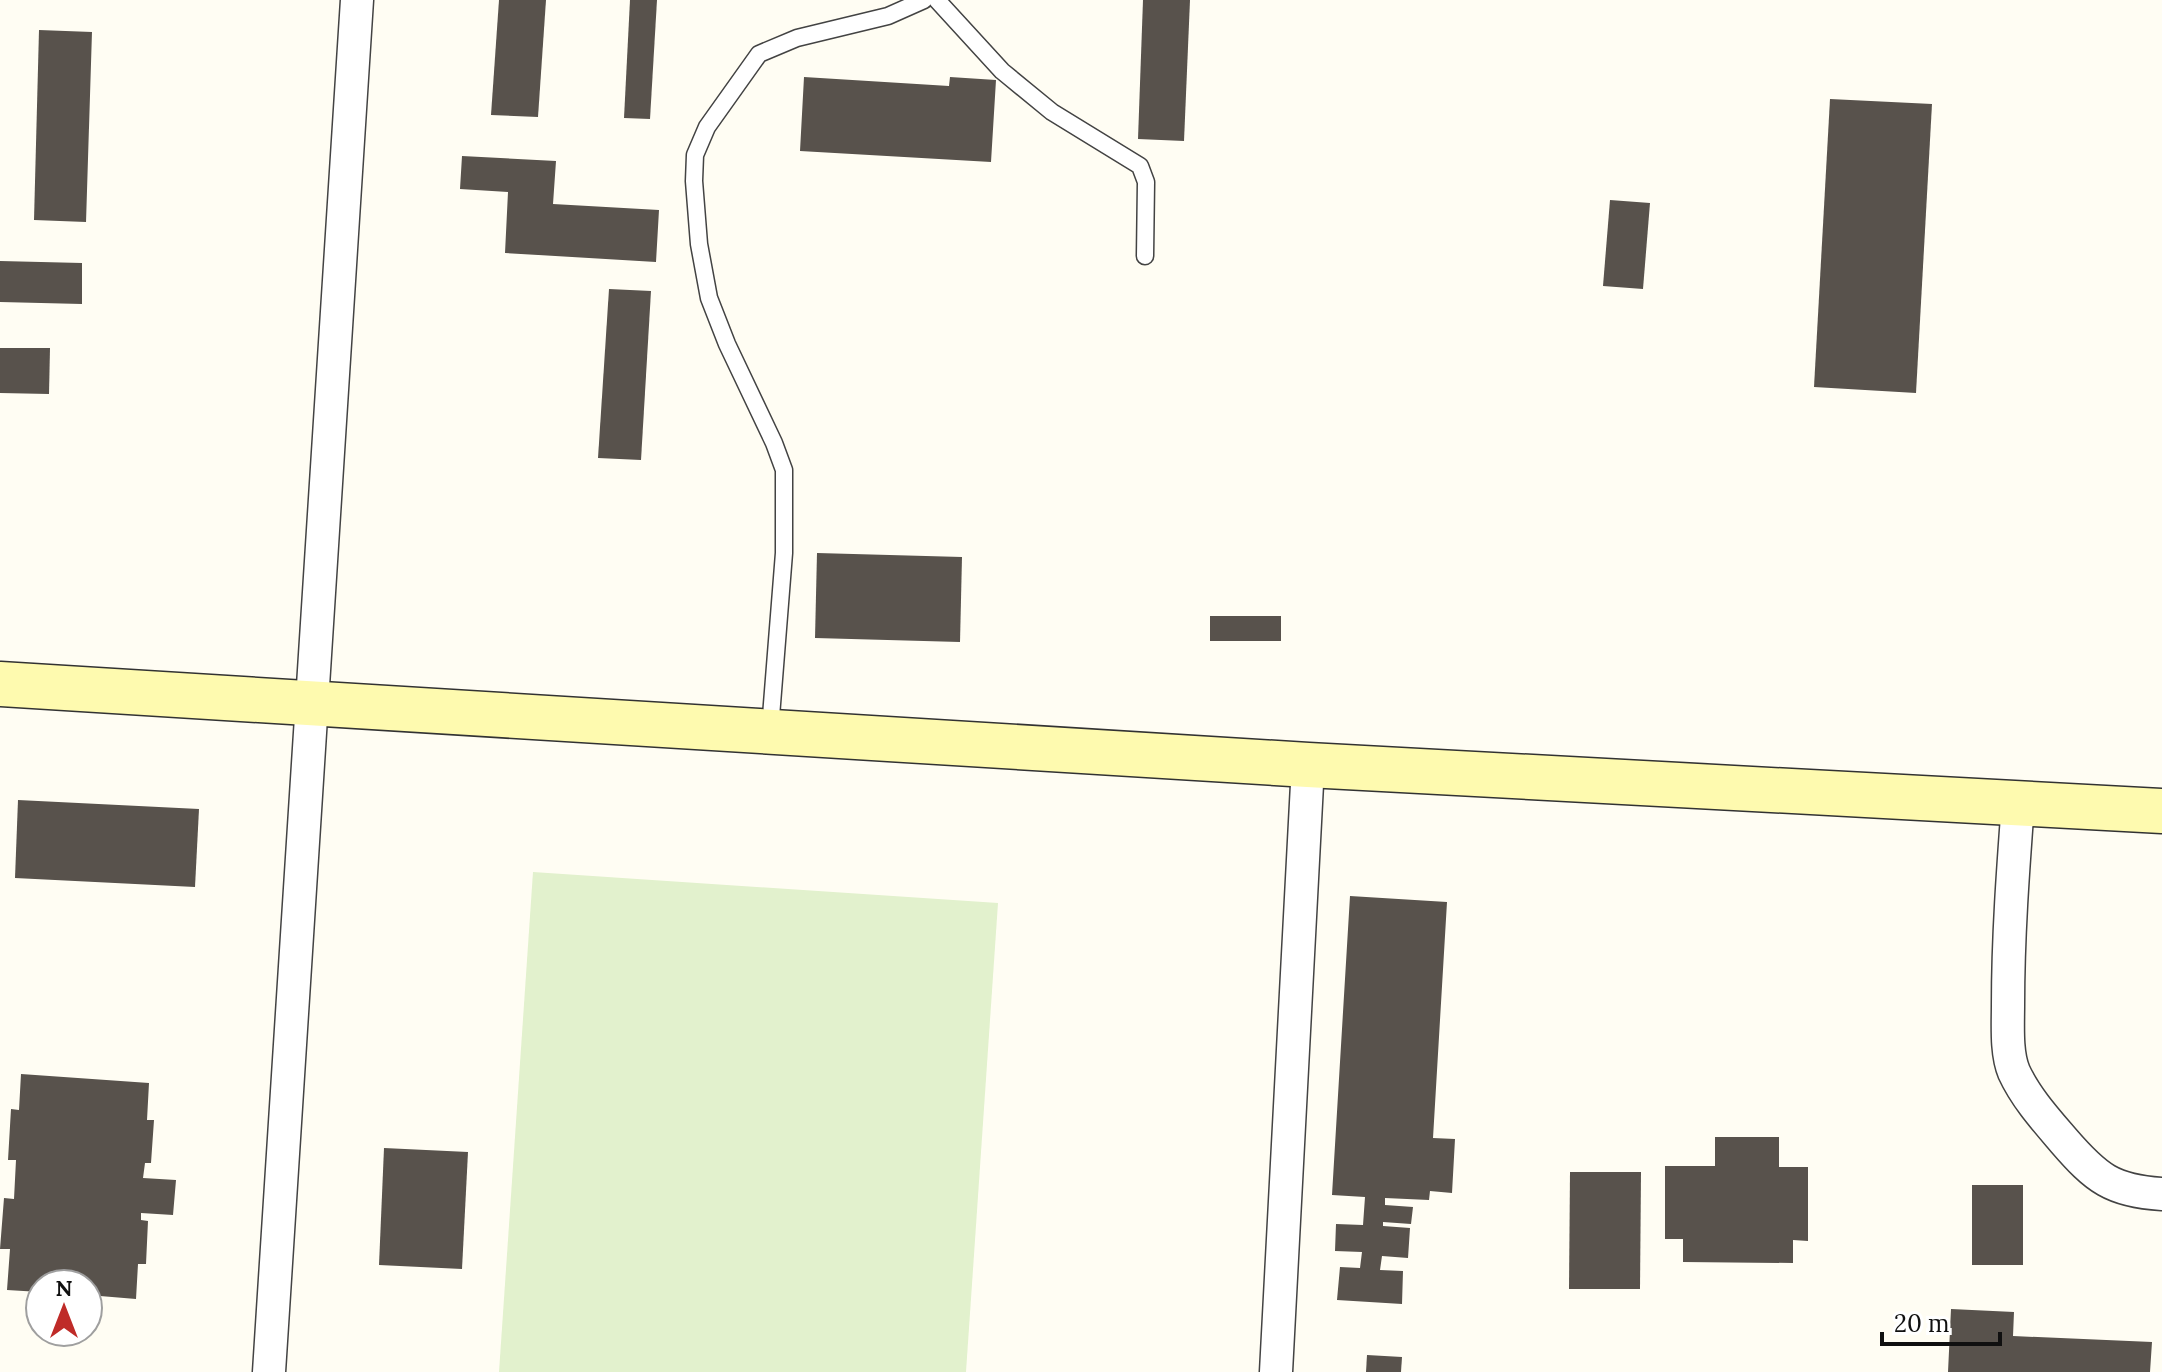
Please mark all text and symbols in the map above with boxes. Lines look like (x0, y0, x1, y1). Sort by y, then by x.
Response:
north arrow (24, 1268, 104, 1348)
text: N (55, 1274, 73, 1302)
scale bar (1882, 1296, 2000, 1346)
text: 20 m (1894, 1308, 1950, 1339)

